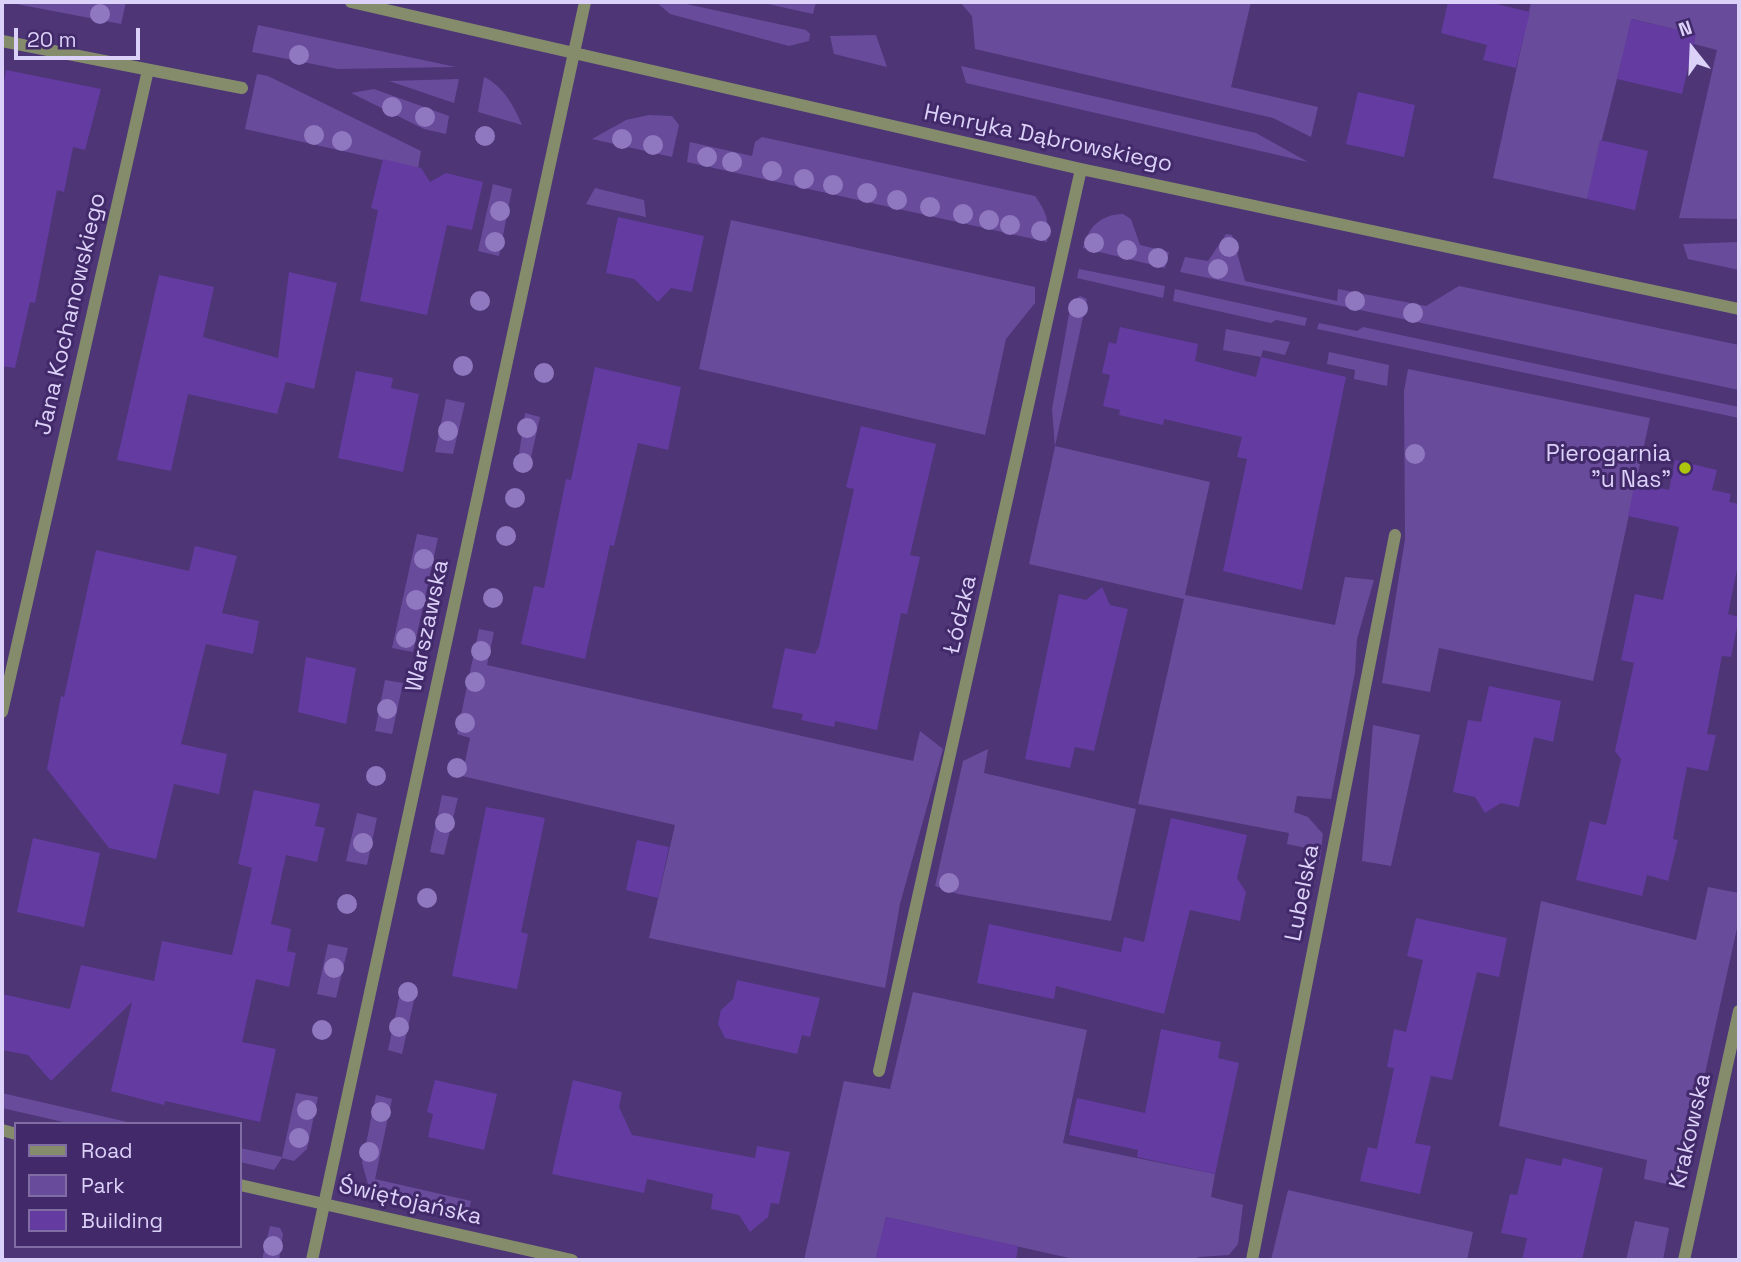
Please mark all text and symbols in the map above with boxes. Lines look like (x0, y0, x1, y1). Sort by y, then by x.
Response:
scale bar (18, 14, 144, 58)
north arrow (1657, 14, 1727, 84)
text: N (1675, 15, 1695, 42)
text: 20 m (27, 26, 77, 53)
street label: Henryka Dąbrowskiego (921, 99, 1175, 179)
street label: Jana Kochanowskiego (30, 190, 112, 438)
place label: Pierogarnia "u Nas" (1546, 441, 1671, 495)
marker: Pierogarnia "u Nas" (1677, 460, 1693, 476)
street label: Warszawska (401, 557, 455, 695)
street label: Łódzka (939, 573, 983, 657)
street label: Lubelska (1280, 842, 1326, 944)
street label: Krakowska (1664, 1071, 1718, 1191)
legend (14, 1122, 242, 1248)
text: Road (81, 1137, 133, 1164)
text: Park (81, 1172, 125, 1199)
street label: Świętojańska (336, 1172, 484, 1232)
text: Building (81, 1207, 163, 1234)

